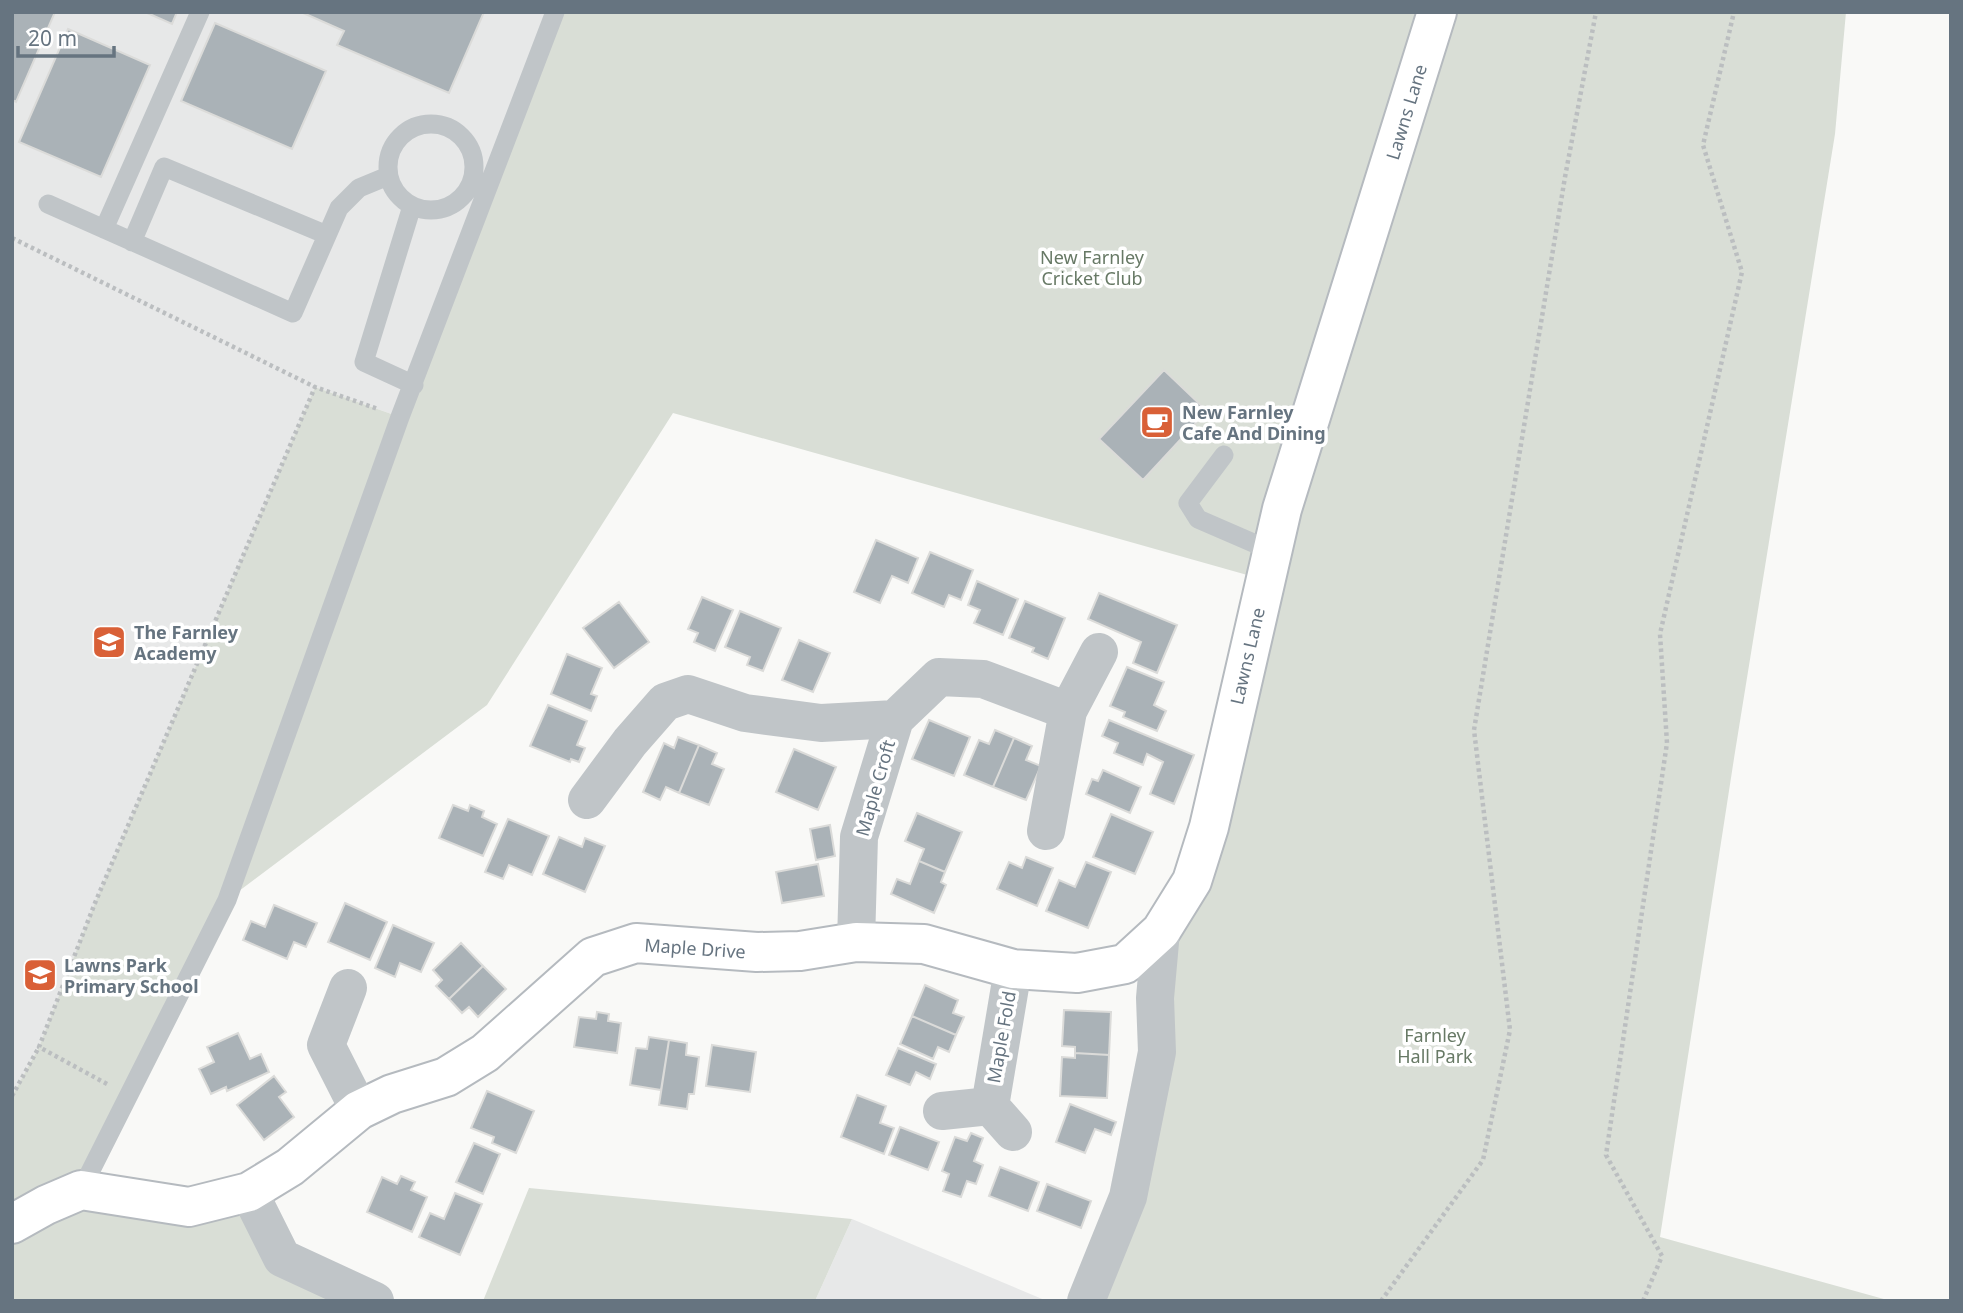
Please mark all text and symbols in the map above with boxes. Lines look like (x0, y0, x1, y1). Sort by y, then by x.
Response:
scale bar (18, 14, 114, 58)
text: 20 m (28, 24, 77, 52)
street label: Lawns Lane (1380, 61, 1432, 163)
park label: New Farnley Cricket Club (1040, 245, 1145, 290)
place label: New Farnley Cafe And Dining (1182, 400, 1326, 445)
cafe icon: New Farnley Cafe And Dining (1138, 403, 1176, 441)
street label: Lawns Lane (1224, 605, 1270, 707)
place label: The Farnley Academy (134, 620, 239, 665)
school or university icon: The Farnley Academy (90, 623, 128, 661)
street label: Maple Croft (850, 737, 900, 839)
street label: Maple Drive (644, 932, 746, 964)
place label: Lawns Park Primary School (64, 953, 199, 998)
school or university icon: Lawns Park Primary School (21, 956, 59, 994)
street label: Maple Fold (981, 989, 1021, 1085)
park label: Farnley Hall Park (1397, 1023, 1473, 1068)

